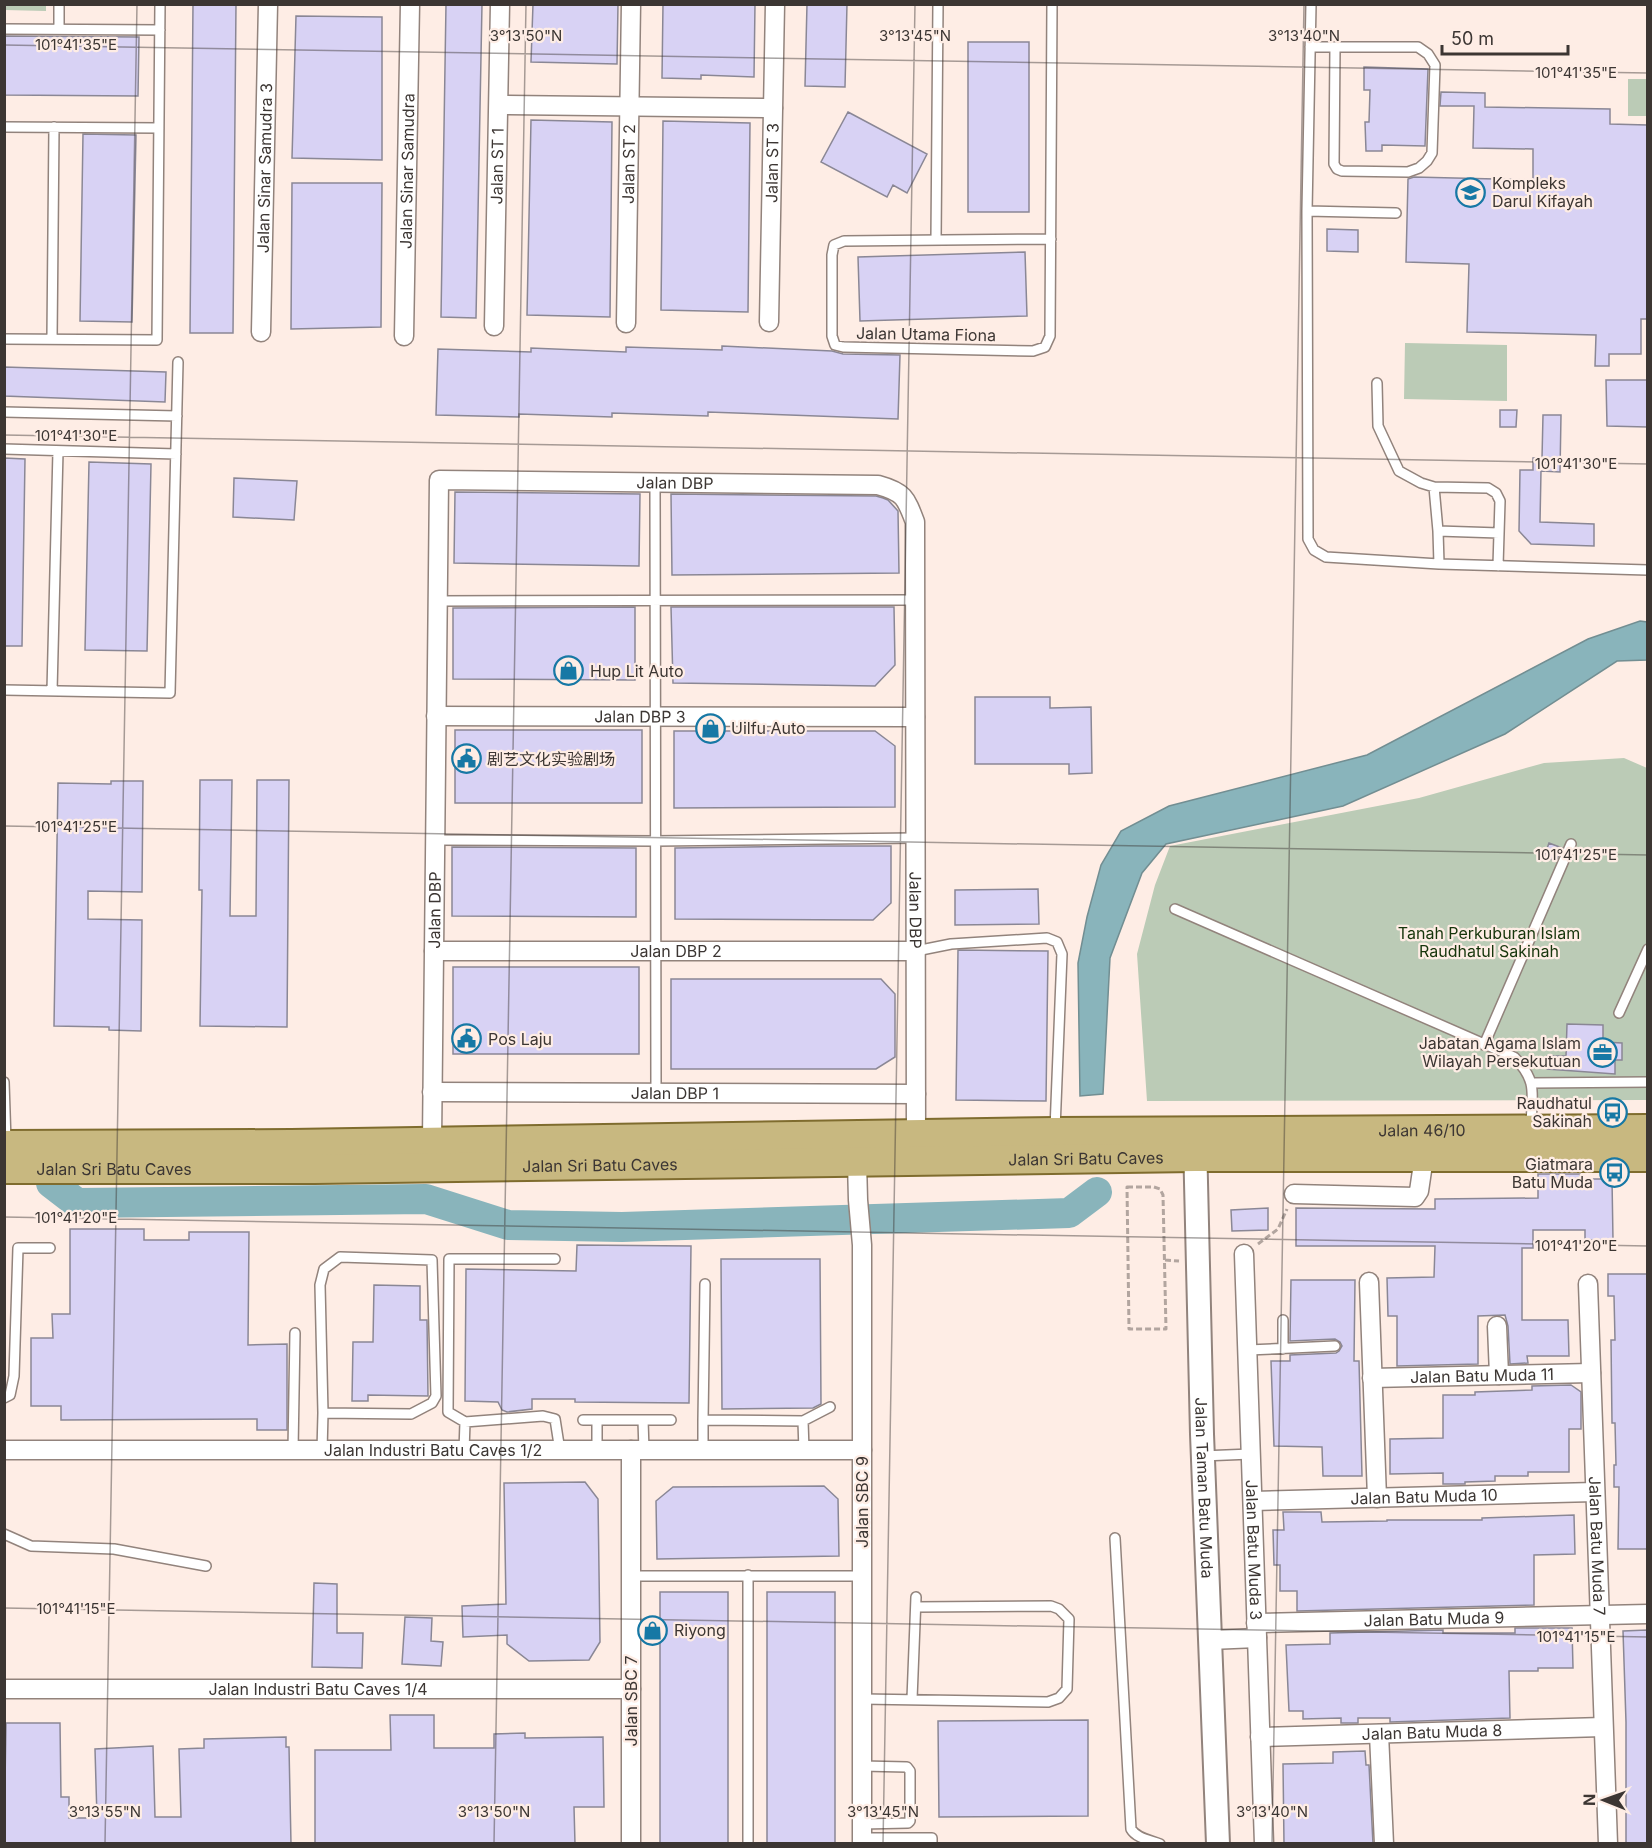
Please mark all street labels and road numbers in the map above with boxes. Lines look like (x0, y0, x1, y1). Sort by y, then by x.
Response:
street label: Jalan Sinar Samudra 3 (253, 83, 276, 253)
street label: Jalan Sinar Samudra (396, 93, 418, 249)
street label: Jalan ST 3 (761, 123, 783, 203)
street label: Jalan ST 2 (618, 124, 639, 204)
street label: Jalan ST 1 (486, 128, 508, 204)
street label: Jalan Utama Fiona (856, 323, 996, 345)
street label: Jalan DBP (636, 472, 714, 493)
street label: Jalan DBP 3 (594, 706, 686, 727)
street label: Jalan DBP (424, 871, 445, 949)
street label: Jalan DBP (906, 871, 926, 949)
street label: Jalan DBP 2 (630, 941, 722, 961)
street label: Jalan DBP 1 (631, 1083, 719, 1103)
street label: Jalan 46/10 (1378, 1120, 1466, 1140)
street label: Jalan Sri Batu Caves (1008, 1147, 1164, 1170)
street label: Jalan Sri Batu Caves (522, 1154, 678, 1176)
street label: Jalan Sri Batu Caves (36, 1159, 192, 1179)
street label: Jalan Batu Muda 11 (1410, 1364, 1554, 1387)
street label: Jalan Taman Batu Muda (1191, 1397, 1218, 1579)
street label: Jalan Industri Batu Caves 1/2 (324, 1440, 542, 1460)
street label: Jalan SBC 9 (852, 1456, 872, 1548)
street label: Jalan Batu Muda 7 (1585, 1476, 1610, 1616)
street label: Jalan Batu Muda 3 (1242, 1479, 1266, 1620)
street label: Jalan Batu Muda 10 (1350, 1485, 1498, 1508)
street label: Jalan Batu Muda 9 (1363, 1607, 1505, 1631)
street label: Jalan SBC 7 (621, 1656, 641, 1746)
street label: Jalan Industri Batu Caves 1/4 (209, 1679, 427, 1699)
street label: Jalan Batu Muda 8 (1361, 1720, 1503, 1744)

